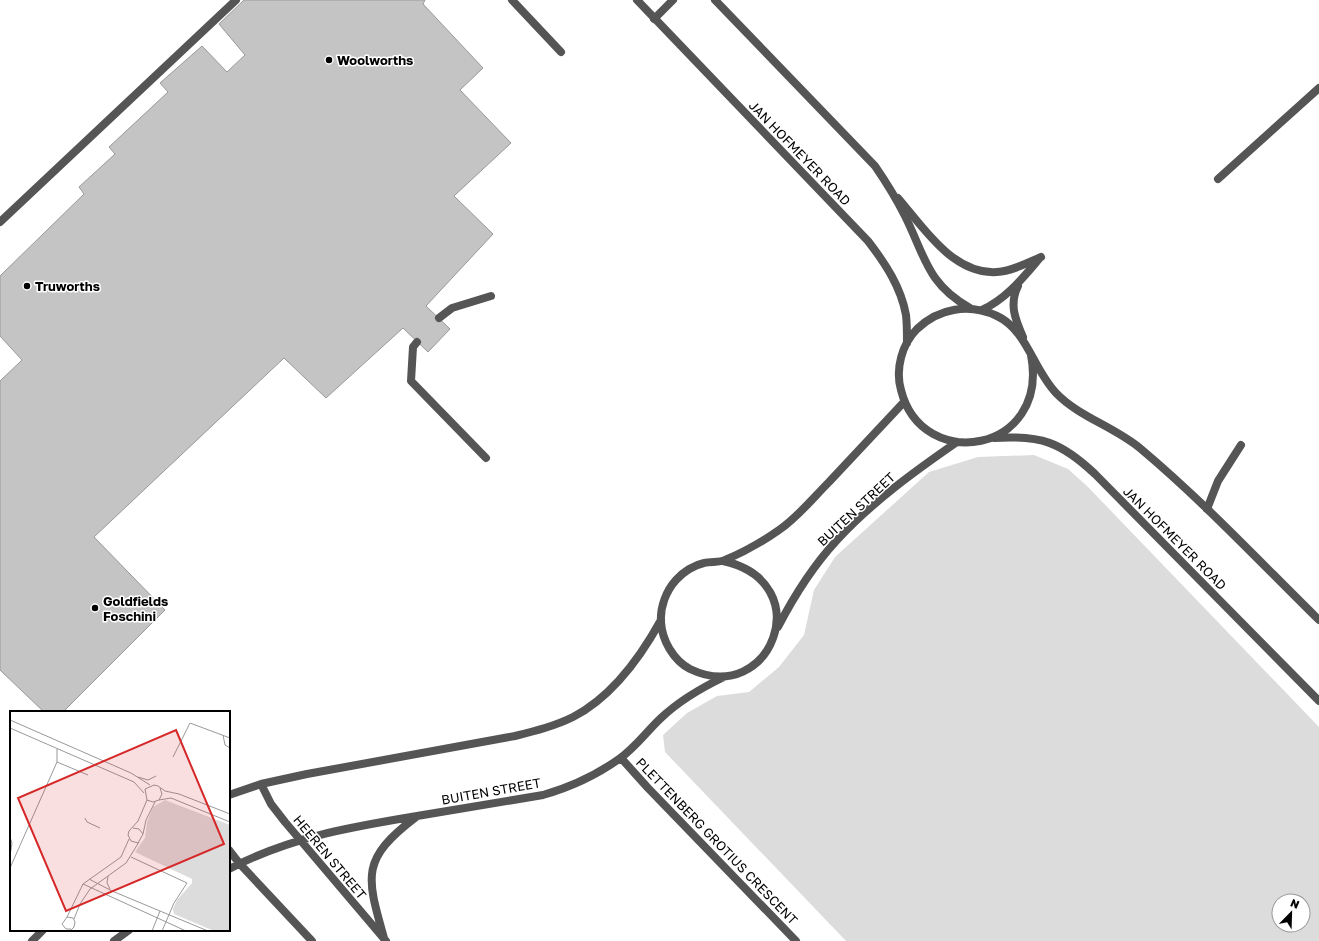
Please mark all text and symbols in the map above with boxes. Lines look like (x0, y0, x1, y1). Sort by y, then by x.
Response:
place label: Woolworths (337, 52, 413, 68)
marker: Woolworths (324, 55, 334, 65)
street label: JAN HOFMEYER ROAD (746, 97, 854, 209)
place label: Truworths (35, 278, 100, 294)
marker: Truworths (22, 281, 32, 291)
street label: BUITEN STREET (814, 469, 898, 549)
street label: JAN HOFMEYER ROAD (1120, 483, 1230, 593)
place label: Goldfields Foschini (103, 593, 168, 624)
marker: Goldfields Foschini (90, 603, 100, 613)
inset map (10, 711, 230, 931)
street label: PLETTENBERG GROTIUS CRESCENT (633, 754, 801, 928)
street label: BUITEN STREET (440, 774, 542, 808)
street label: HEEREN STREET (290, 812, 370, 902)
north arrow (1271, 893, 1311, 933)
text: N (1289, 896, 1301, 911)

